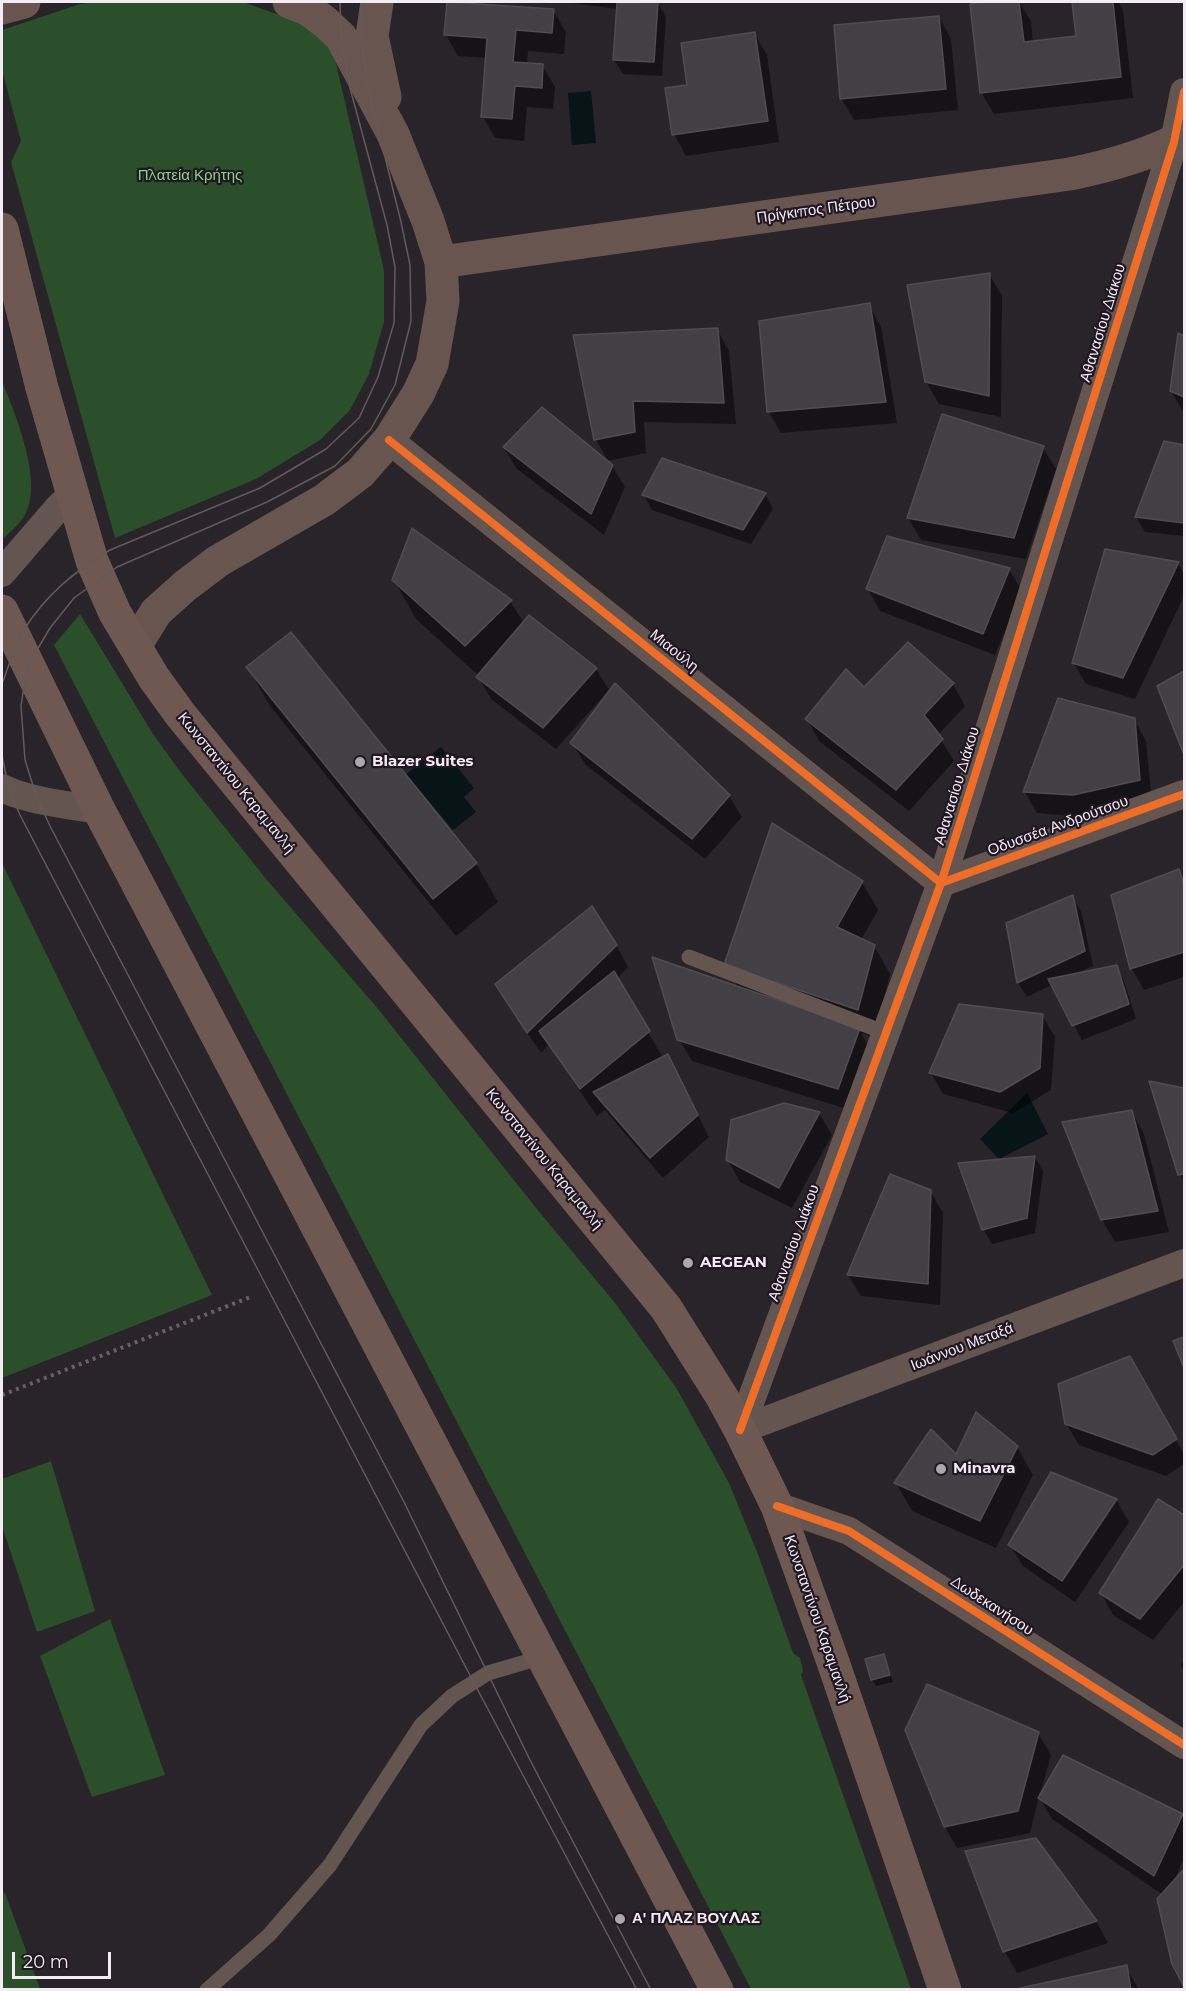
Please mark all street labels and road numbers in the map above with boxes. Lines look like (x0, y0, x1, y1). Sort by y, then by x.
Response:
street label: Πρίγκιπος Πέτρου (755, 193, 877, 227)
street label: Αθανασίου Διάκου (1076, 262, 1130, 384)
street label: Μιαούλη (646, 626, 702, 676)
street label: Κωνσταντίνου Καραμανλή (174, 709, 298, 857)
street label: Αθανασίου Διάκου (930, 725, 984, 847)
street label: Οδυσσέα Ανδρούτσου (985, 792, 1131, 860)
street label: Κωνσταντίνου Καραμανλή (482, 1085, 606, 1233)
street label: Αθανασίου Διάκου (765, 1182, 823, 1304)
street label: Ιωάννου Μεταξά (908, 1319, 1016, 1375)
street label: Κωνσταντίνου Καραμανλή (780, 1533, 854, 1705)
street label: Δωδεκανήσου (947, 1573, 1037, 1639)

